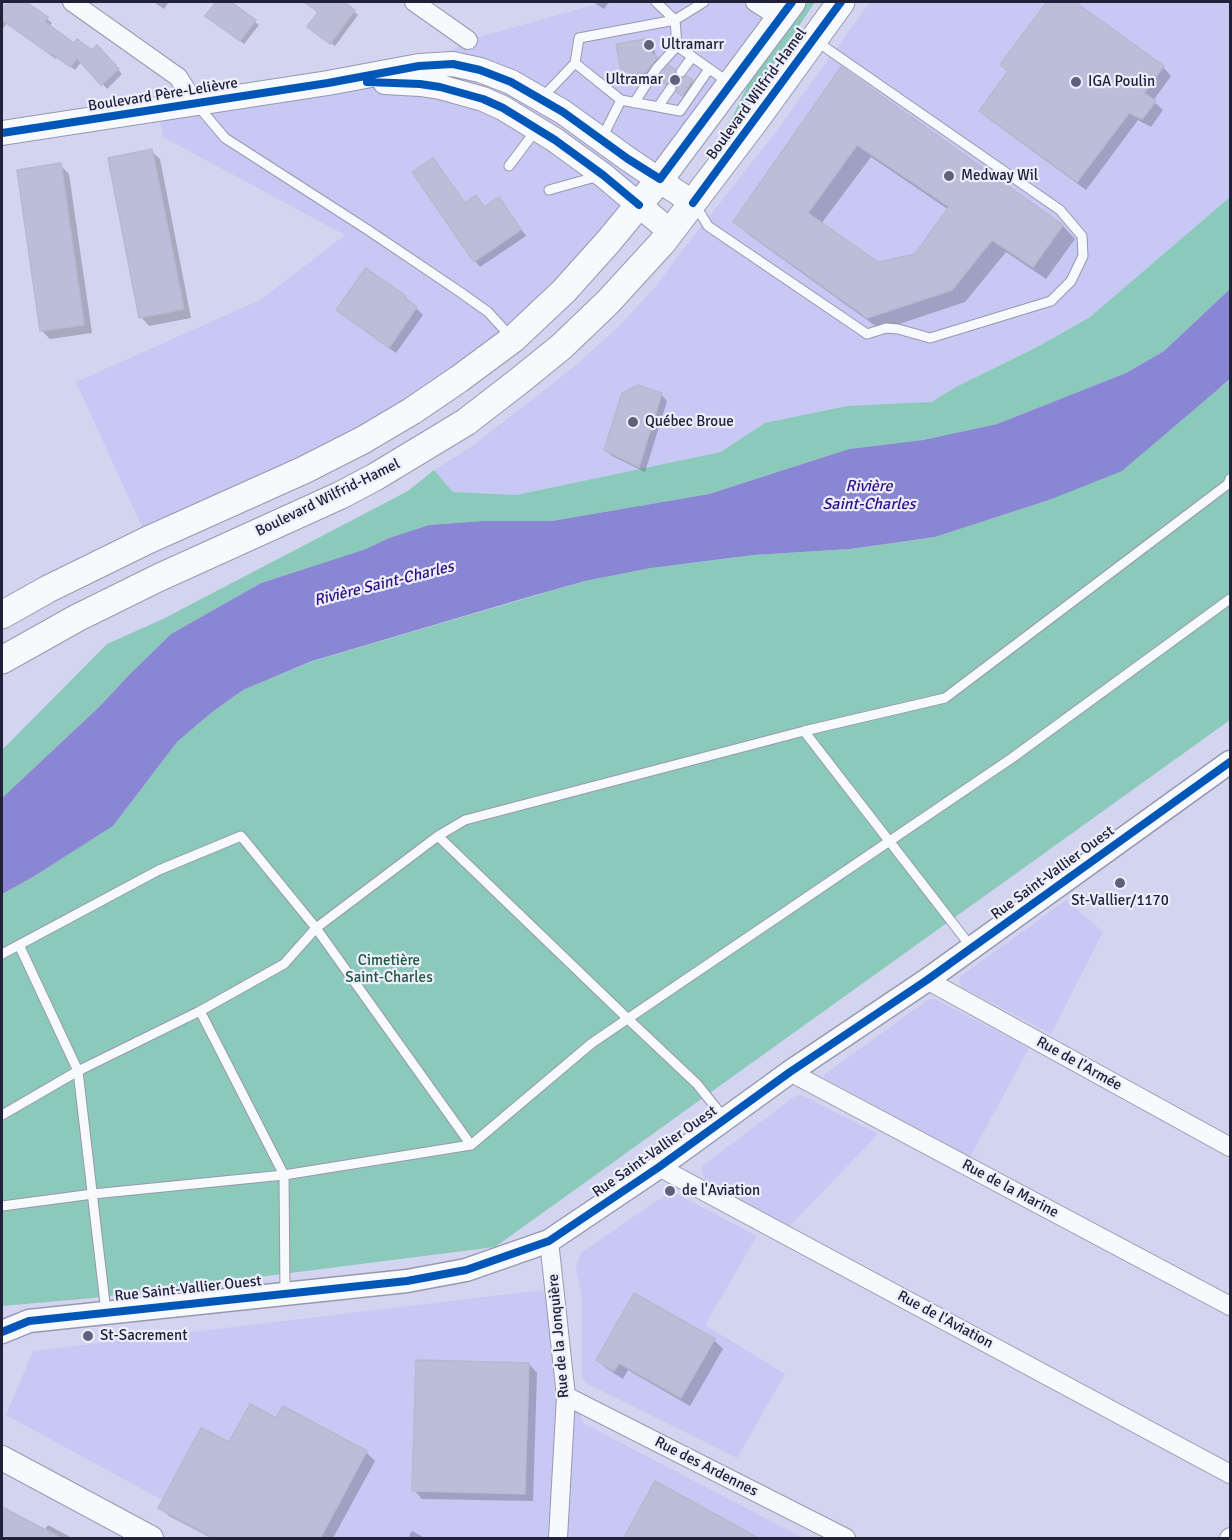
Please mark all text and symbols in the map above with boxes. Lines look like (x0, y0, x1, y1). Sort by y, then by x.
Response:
street label: Boulevard Wilfrid-Hamel (703, 24, 811, 164)
place label: Ultramarr (661, 36, 724, 54)
marker: Ultramarr (642, 38, 656, 52)
place label: Ultramar (605, 71, 663, 89)
marker: Ultramar (668, 73, 682, 87)
place label: IGA Poulin (1088, 73, 1155, 91)
street label: Boulevard Père-Lelièvre (87, 74, 239, 116)
marker: IGA Poulin (1069, 75, 1083, 89)
place label: Medway Wil (961, 167, 1038, 185)
marker: Medway Wil (942, 169, 956, 183)
place label: Québec Broue (645, 413, 734, 431)
marker: Québec Broue (626, 415, 640, 429)
street label: Boulevard Wilfrid-Hamel (253, 455, 403, 541)
water label: Rivière Saint-Charles (822, 477, 916, 515)
water label: Rivière Saint-Charles (312, 557, 456, 611)
street label: Rue Saint-Vallier Ouest (988, 822, 1118, 924)
marker: St-Vallier/1170 (1113, 876, 1127, 890)
place label: St-Vallier/1170 (1071, 892, 1169, 910)
park label: Cimetière Saint-Charles (345, 952, 433, 987)
street label: Rue de l'Armée (1033, 1033, 1125, 1095)
street label: Rue Saint-Vallier Ouest (589, 1102, 721, 1202)
street label: Rue de la Marine (959, 1156, 1061, 1222)
place label: de l'Aviation (682, 1182, 760, 1200)
marker: de l'Aviation (663, 1184, 677, 1198)
street label: Rue Saint-Vallier Ouest (114, 1272, 262, 1306)
street label: Rue de la Jonquière (545, 1273, 573, 1399)
street label: Rue de l'Aviation (894, 1287, 996, 1353)
place label: St-Sacrement (100, 1327, 187, 1345)
marker: St-Sacrement (81, 1329, 95, 1343)
street label: Rue des Ardennes (651, 1433, 761, 1501)

